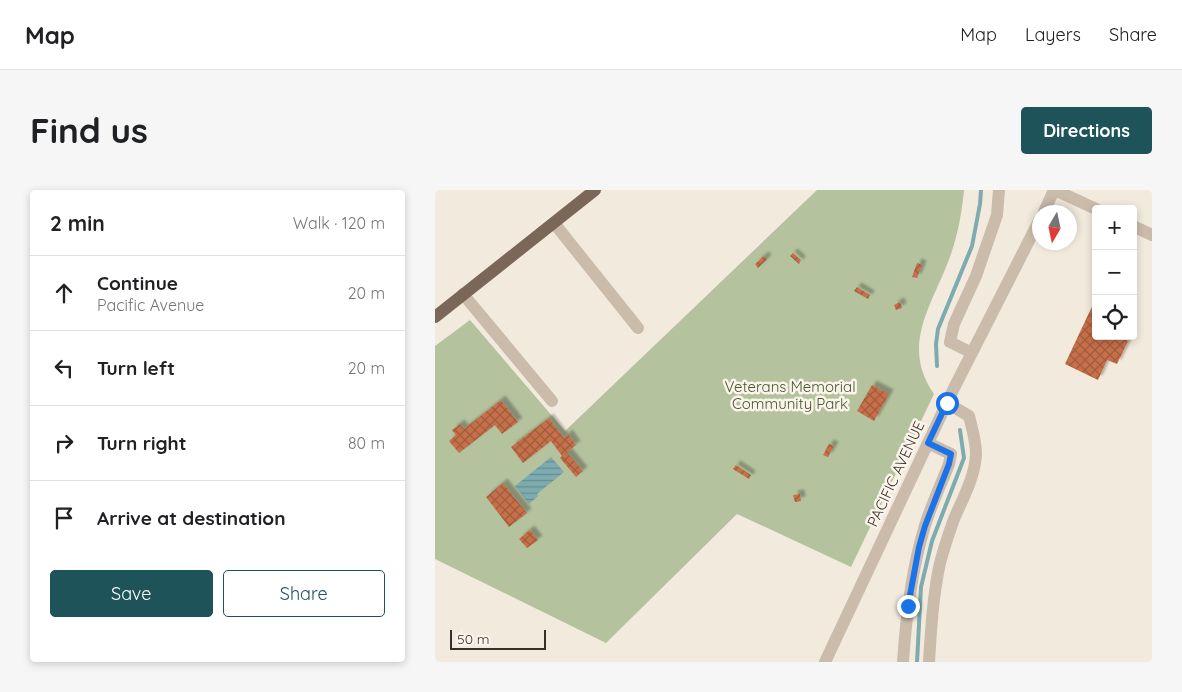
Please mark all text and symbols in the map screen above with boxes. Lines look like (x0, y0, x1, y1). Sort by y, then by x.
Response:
text: Map (25, 20, 75, 50)
text: Map (960, 23, 997, 46)
text: Layers (1025, 23, 1081, 46)
text: Share (1109, 23, 1157, 46)
button: Directions (1021, 107, 1152, 154)
text: Find us (30, 108, 148, 152)
north arrow (1032, 205, 1077, 250)
map controls (1092, 205, 1137, 340)
button: + (1092, 205, 1137, 250)
text: 2 min (50, 210, 105, 236)
text: Walk · 120 m (293, 213, 385, 233)
button: − (1092, 250, 1137, 295)
text: Continue (97, 271, 178, 295)
icon: ahead (50, 279, 78, 307)
text: 20 m (348, 283, 385, 303)
text: Pacific Avenue (97, 295, 204, 315)
button: locate (1092, 295, 1137, 340)
icon: left (50, 354, 78, 382)
text: Turn left (97, 356, 175, 380)
text: 20 m (348, 358, 385, 378)
park label: Veterans Memorial Community Park (724, 377, 856, 413)
route start (936, 392, 959, 415)
street label: PACIFIC AVENUE (863, 418, 928, 530)
icon: right (50, 429, 78, 457)
text: Turn right (97, 431, 186, 455)
text: 80 m (348, 433, 385, 453)
icon: arrive (50, 504, 78, 532)
text: Arrive at destination (97, 506, 286, 530)
button: Save (50, 570, 213, 617)
button: Share (223, 570, 385, 617)
route end (897, 595, 920, 618)
scale bar (450, 627, 546, 650)
text: 50 m (457, 630, 490, 648)

